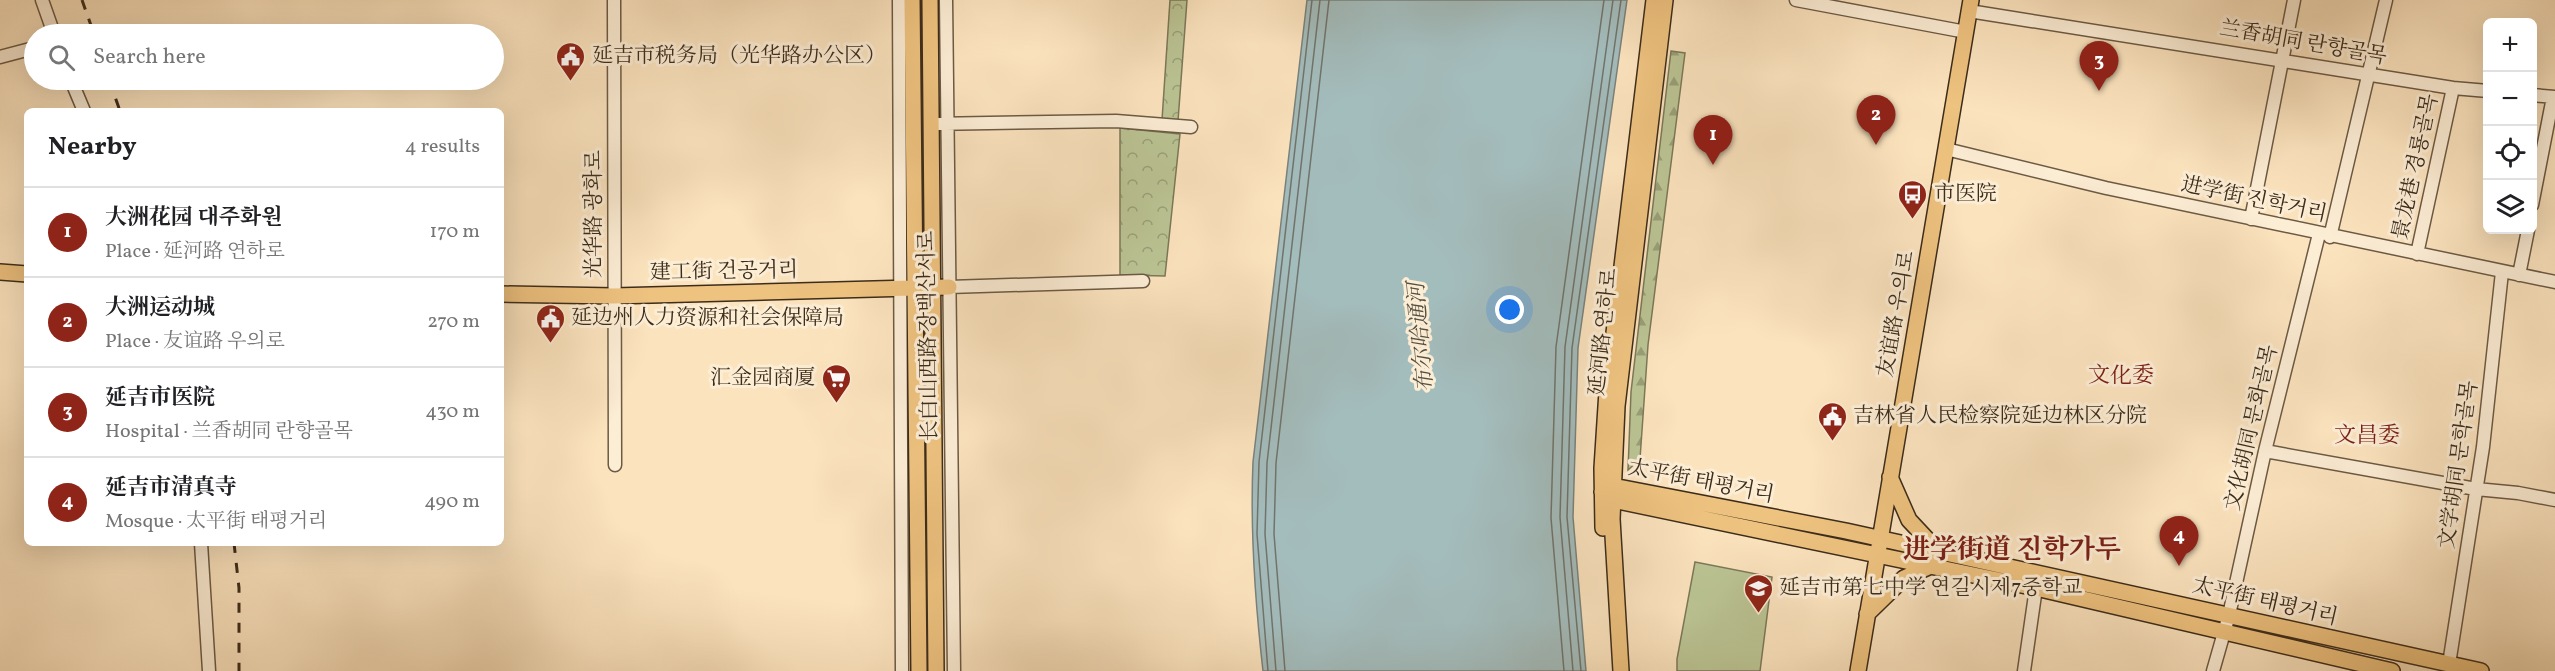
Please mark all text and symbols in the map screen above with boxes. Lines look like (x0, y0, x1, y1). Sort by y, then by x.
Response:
street label: 兰香胡同 란향골목 (2217, 14, 2389, 72)
map controls (2483, 18, 2537, 234)
button: + (2483, 18, 2537, 72)
search box (24, 24, 504, 90)
public building icon: 延吉市税务局（光华路办公区） (555, 40, 587, 82)
icon: search (45, 41, 78, 74)
text: Search here (93, 42, 206, 73)
place label: 延吉市税务局（光华路办公区） (592, 42, 886, 71)
pin: 3 (2080, 42, 2118, 91)
button: − (2483, 72, 2537, 126)
street label: 景龙巷 경룡골목 (2386, 91, 2446, 243)
pin: 2 (1856, 96, 1896, 145)
pin: 1 (1694, 116, 1732, 165)
button: locate (2483, 126, 2537, 180)
text: Nearby (48, 129, 137, 165)
text: 4 results (405, 133, 480, 161)
street label: 光华路 광화로 (580, 150, 609, 278)
street label: 进学街 진학거리 (2178, 170, 2330, 230)
bus stop icon: 市医院 (1897, 178, 1929, 220)
place label: 市医院 (1934, 180, 1997, 209)
button: layers (2483, 180, 2537, 234)
text: 大洲花园 대주화원 (105, 203, 282, 234)
text: 1 (63, 218, 72, 246)
text: 170 m (430, 218, 480, 246)
street label: 长白山西路 장백산서로 (913, 230, 945, 442)
text: Place · 延河路 연하로 (105, 238, 285, 266)
street label: 友谊路 우의로 (1872, 248, 1922, 380)
street label: 建工街 건공거리 (650, 256, 798, 288)
street label: 延河路 연하로 (1583, 267, 1625, 397)
water label: 布尔哈通河 (1401, 277, 1442, 393)
text: 大洲运动城 (105, 293, 215, 324)
your location (1495, 295, 1524, 324)
public building icon: 延边州人力资源和社会保障局 (534, 302, 566, 344)
place label: 延边州人力资源和社会保障局 (571, 304, 844, 333)
text: 2 (62, 308, 73, 336)
text: 270 m (427, 308, 480, 336)
text: Place · 友谊路 우의로 (105, 328, 285, 356)
street label: 文化胡同 문화골목 (2219, 342, 2285, 514)
district label: 文化委 (2088, 361, 2154, 392)
supermarket icon: 汇金园商厦 (820, 362, 852, 404)
place label: 汇金园商厦 (710, 364, 815, 393)
street label: 文学胡同 문학골목 (2433, 379, 2485, 551)
text: 延吉市医院 (105, 383, 215, 414)
text: 3 (62, 398, 73, 426)
text: 430 m (425, 398, 480, 426)
public building icon: 吉林省人民检察院延边林区分院 (1816, 400, 1848, 442)
place label: 吉林省人民检察院延边林区分院 (1853, 402, 2147, 431)
text: Hospital · 兰香胡同 란향골목 (105, 418, 353, 446)
district label: 文昌委 (2334, 421, 2400, 452)
street label: 太平街 태평거리 (1625, 454, 1777, 510)
text: 延吉市清真寺 (105, 473, 237, 504)
text: 4 (61, 488, 74, 516)
text: 490 m (424, 488, 480, 516)
text: Mosque · 太平街 태평거리 (105, 508, 327, 536)
pin: 4 (2160, 516, 2198, 566)
district label: 进学街道 진학가두 (1903, 532, 2121, 570)
street label: 太平街 태평거리 (2189, 571, 2341, 633)
school or university icon: 延吉市第七中学 연길시제7중학교 (1742, 572, 1774, 614)
place label: 延吉市第七中学 연길시제7중학교 (1779, 574, 2082, 603)

